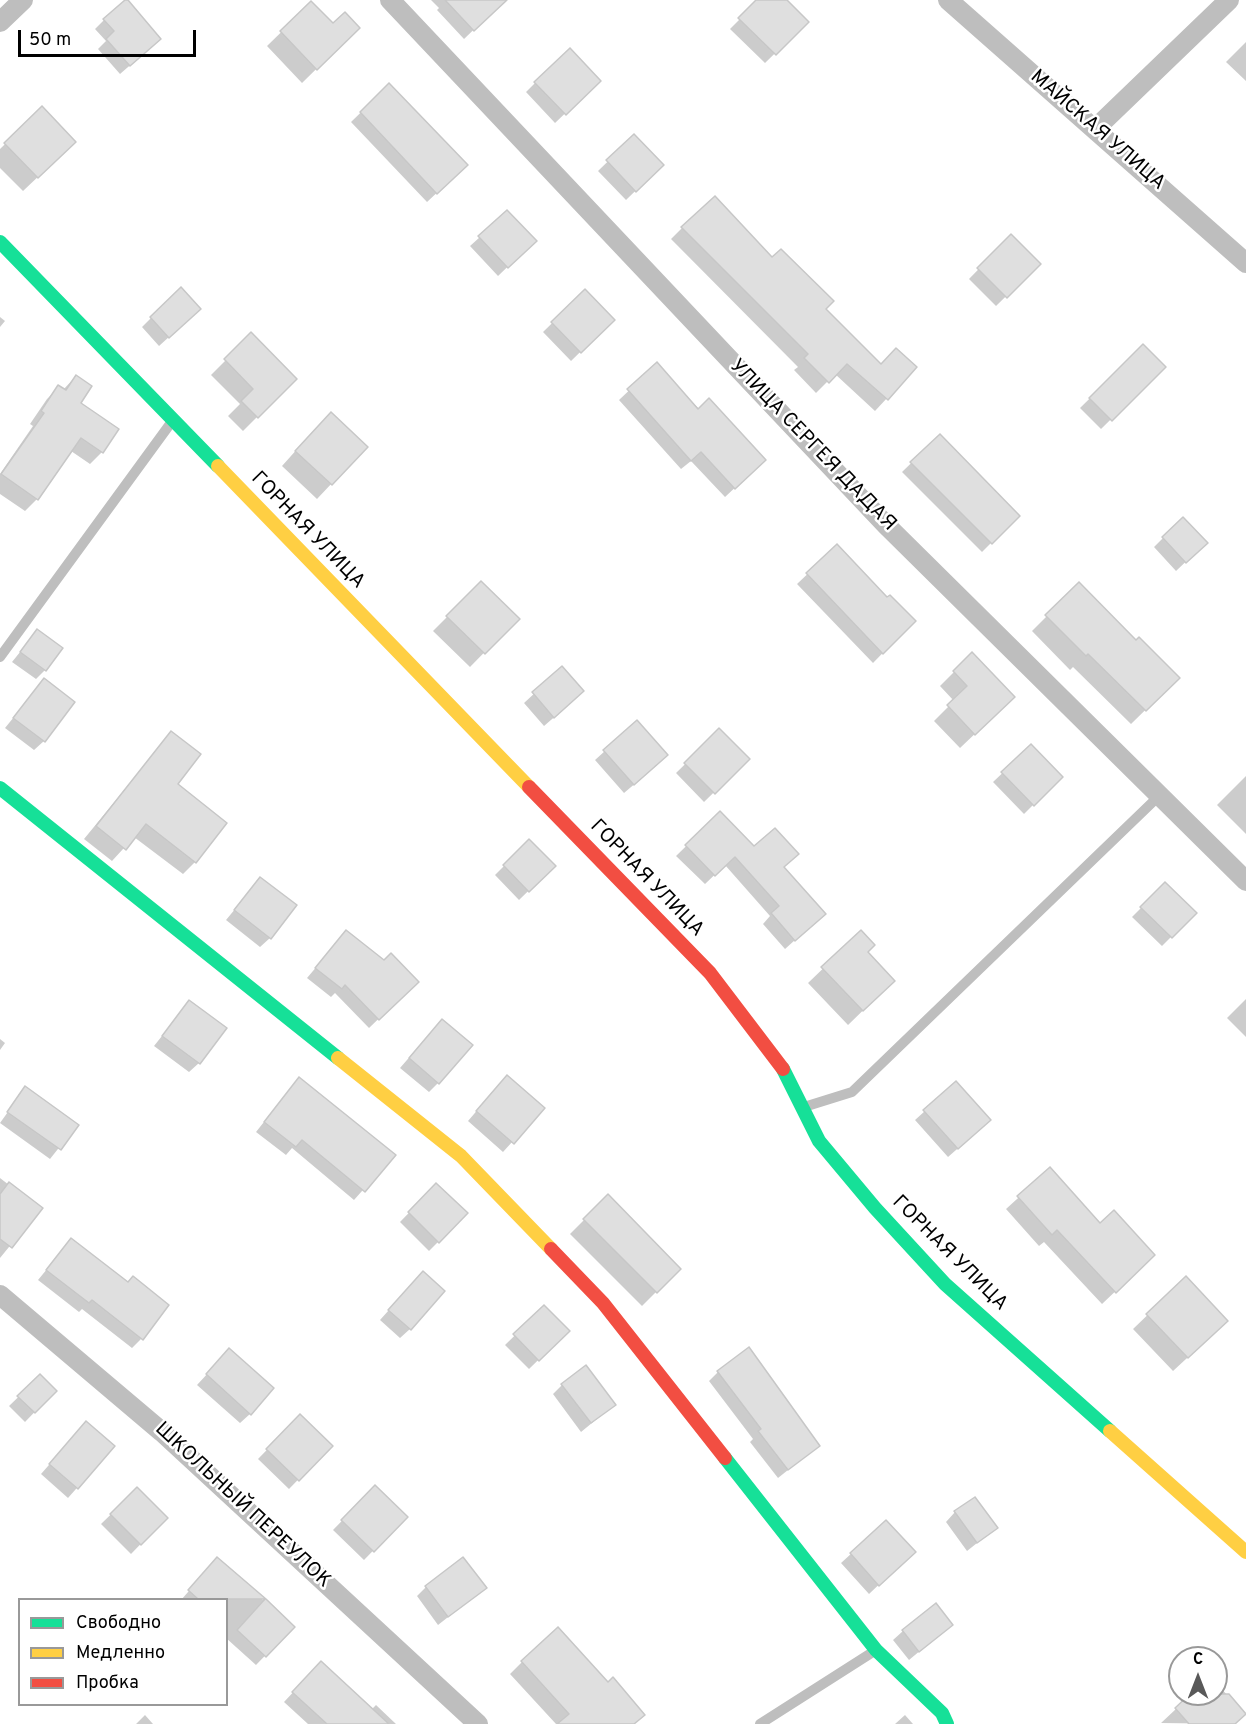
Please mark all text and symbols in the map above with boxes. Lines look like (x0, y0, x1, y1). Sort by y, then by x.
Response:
scale bar (21, 18, 200, 56)
text: 50 m (29, 29, 71, 52)
street label: МАЙСКАЯ УЛИЦА (1025, 66, 1169, 196)
street label: УЛИЦА СЕРГЕЯ ДАДАЯ (724, 355, 900, 537)
street label: ГОРНАЯ УЛИЦА (245, 467, 369, 595)
street label: ГОРНАЯ УЛИЦА (584, 815, 708, 943)
street label: ГОРНАЯ УЛИЦА (886, 1191, 1012, 1317)
street label: ШКОЛЬНЫЙ ПЕРЕУЛОК (149, 1418, 335, 1594)
legend (18, 1598, 228, 1706)
text: Свободно (76, 1612, 161, 1635)
text: Медленно (76, 1642, 165, 1665)
north arrow (1168, 1646, 1228, 1706)
text: С (1193, 1650, 1203, 1670)
text: Пробка (76, 1672, 139, 1695)

